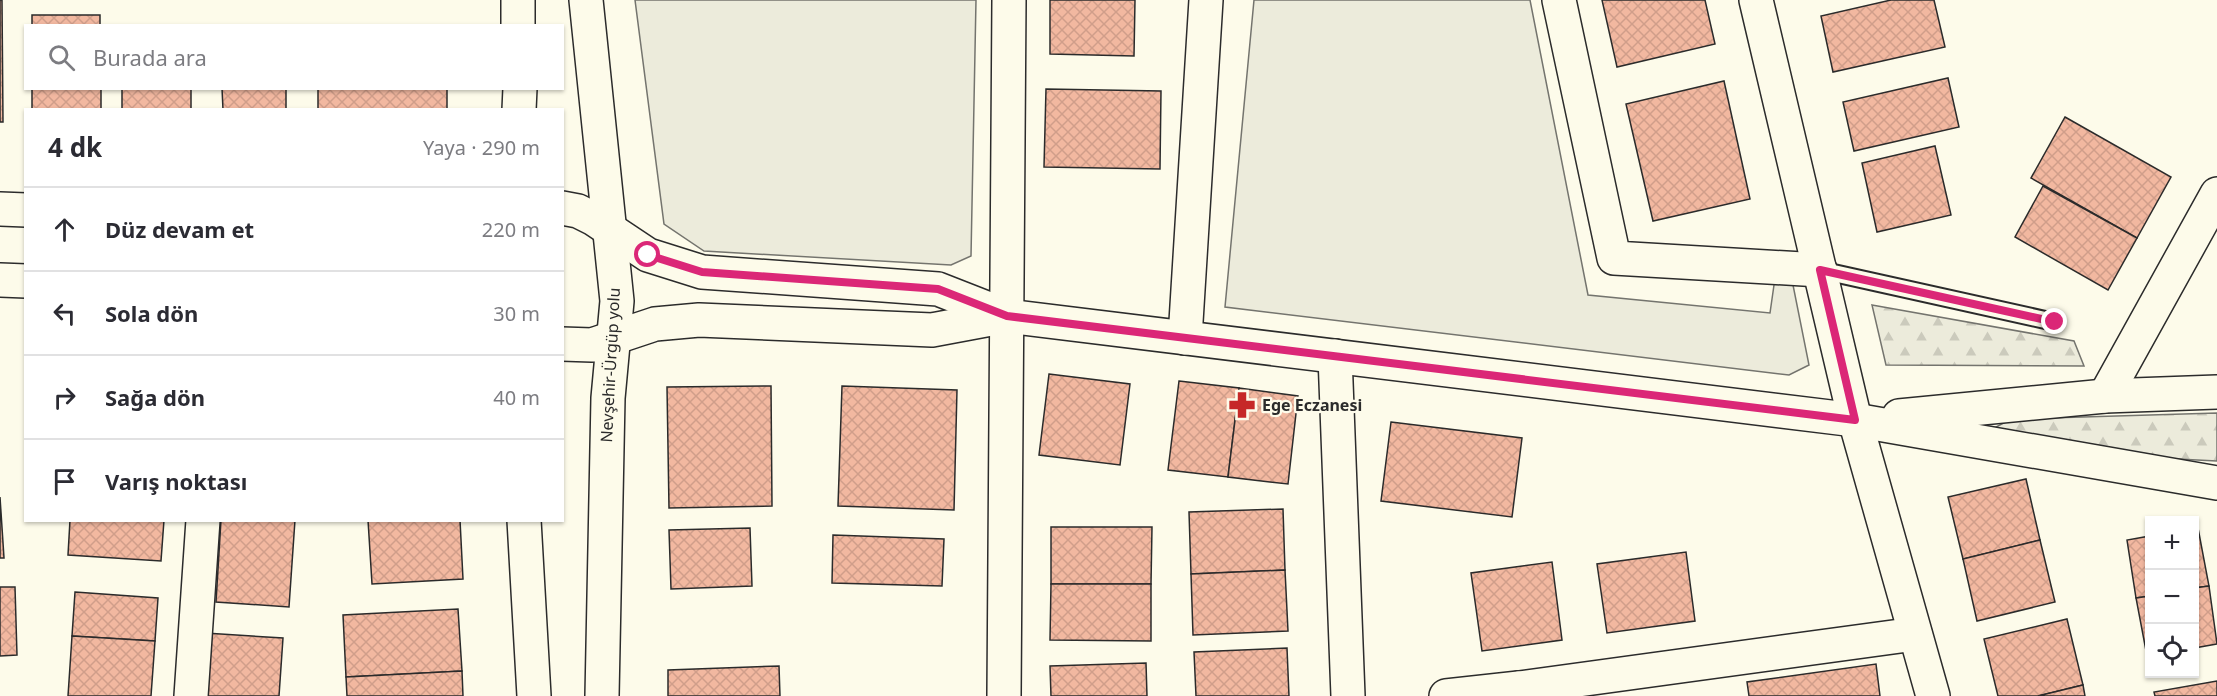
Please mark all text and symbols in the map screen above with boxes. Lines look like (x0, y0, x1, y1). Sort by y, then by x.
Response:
search box (24, 24, 564, 90)
icon: search (45, 41, 78, 74)
text: Burada ara (93, 42, 207, 72)
text: 4 dk (48, 129, 102, 165)
text: Yaya · 290 m (423, 134, 540, 161)
icon: ahead (48, 213, 81, 246)
text: Düz devam et (105, 214, 254, 244)
text: 220 m (482, 216, 540, 243)
route start (634, 241, 660, 267)
street label: Nevşehir-Ürgüp yolu (595, 287, 625, 443)
icon: left (48, 297, 81, 330)
text: Sola dön (105, 298, 198, 328)
text: 30 m (493, 300, 540, 327)
route end (2041, 308, 2067, 334)
icon: right (48, 381, 81, 414)
text: Sağa dön (105, 382, 205, 412)
text: 40 m (493, 384, 540, 411)
pharmacy icon: Ege Eczanesi (1227, 390, 1257, 420)
place label: Ege Eczanesi (1262, 394, 1362, 416)
icon: arrive (48, 465, 81, 498)
text: Varış noktası (105, 466, 247, 496)
map controls (2145, 516, 2199, 678)
button: + (2145, 516, 2199, 570)
button: − (2145, 570, 2199, 624)
button: locate (2145, 624, 2199, 678)

